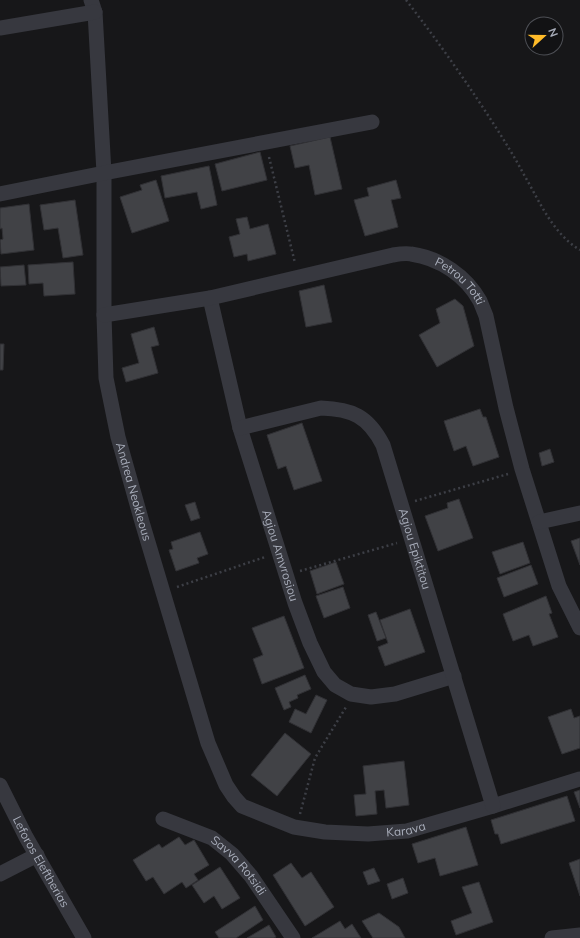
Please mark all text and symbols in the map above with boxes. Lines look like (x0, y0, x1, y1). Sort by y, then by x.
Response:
north arrow (524, 16, 564, 56)
text: N (545, 26, 561, 39)
street label: Petrou Totti (433, 254, 489, 307)
street label: Andrea Neokleous (113, 441, 155, 543)
street label: Agiou Epiktitou (396, 506, 435, 591)
street label: Agiou Amvrosiou (259, 508, 302, 603)
street label: Leforos Eleftherias (10, 813, 73, 910)
street label: Karava (386, 818, 427, 840)
street label: Savva Rotsidi (208, 832, 270, 898)

